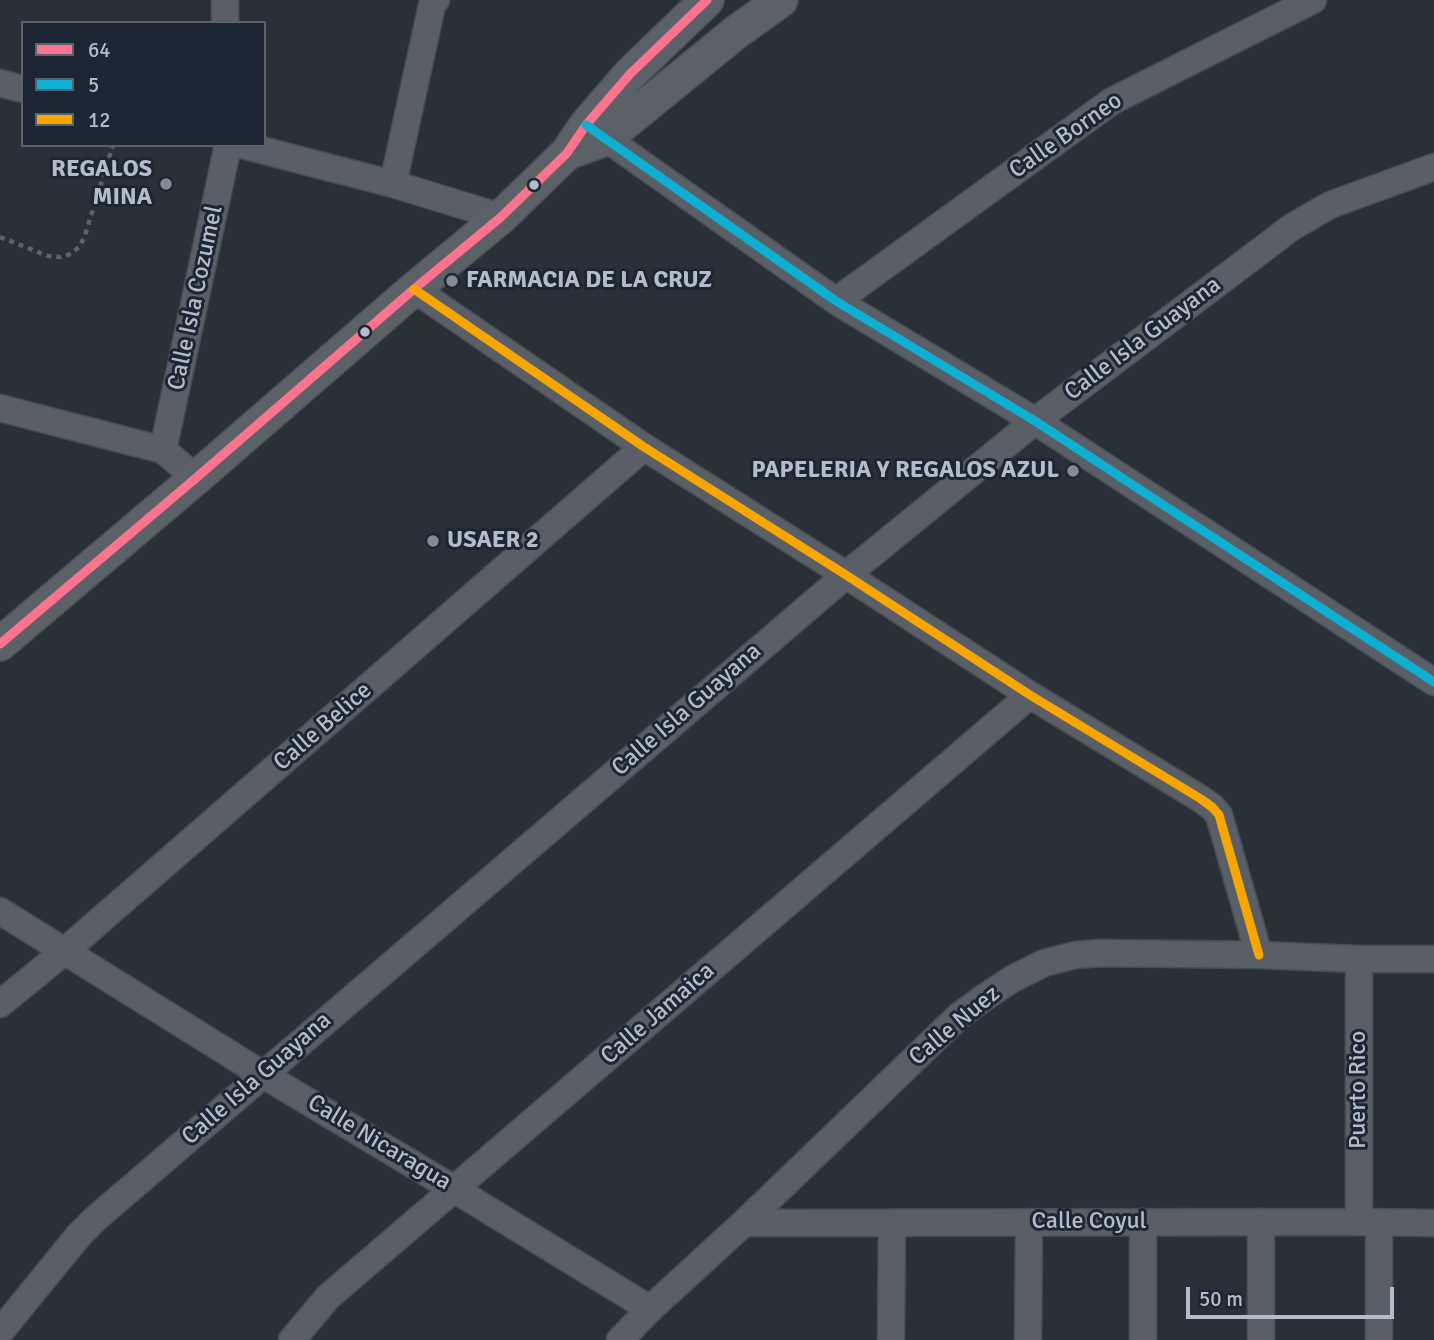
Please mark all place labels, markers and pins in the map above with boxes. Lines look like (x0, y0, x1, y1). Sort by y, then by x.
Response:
place label: REGALOS MINA (51, 156, 152, 212)
marker: REGALOS MINA (158, 176, 174, 192)
unlabelled marker (527, 178, 541, 192)
place label: FARMACIA DE LA CRUZ (466, 267, 712, 295)
marker: FARMACIA DE LA CRUZ (444, 273, 460, 289)
unlabelled marker (358, 325, 372, 339)
place label: PAPELERIA Y REGALOS AZUL (752, 457, 1059, 485)
marker: PAPELERIA Y REGALOS AZUL (1065, 463, 1081, 479)
place label: USAER 2 (447, 527, 539, 555)
marker: USAER 2 (425, 533, 441, 549)

